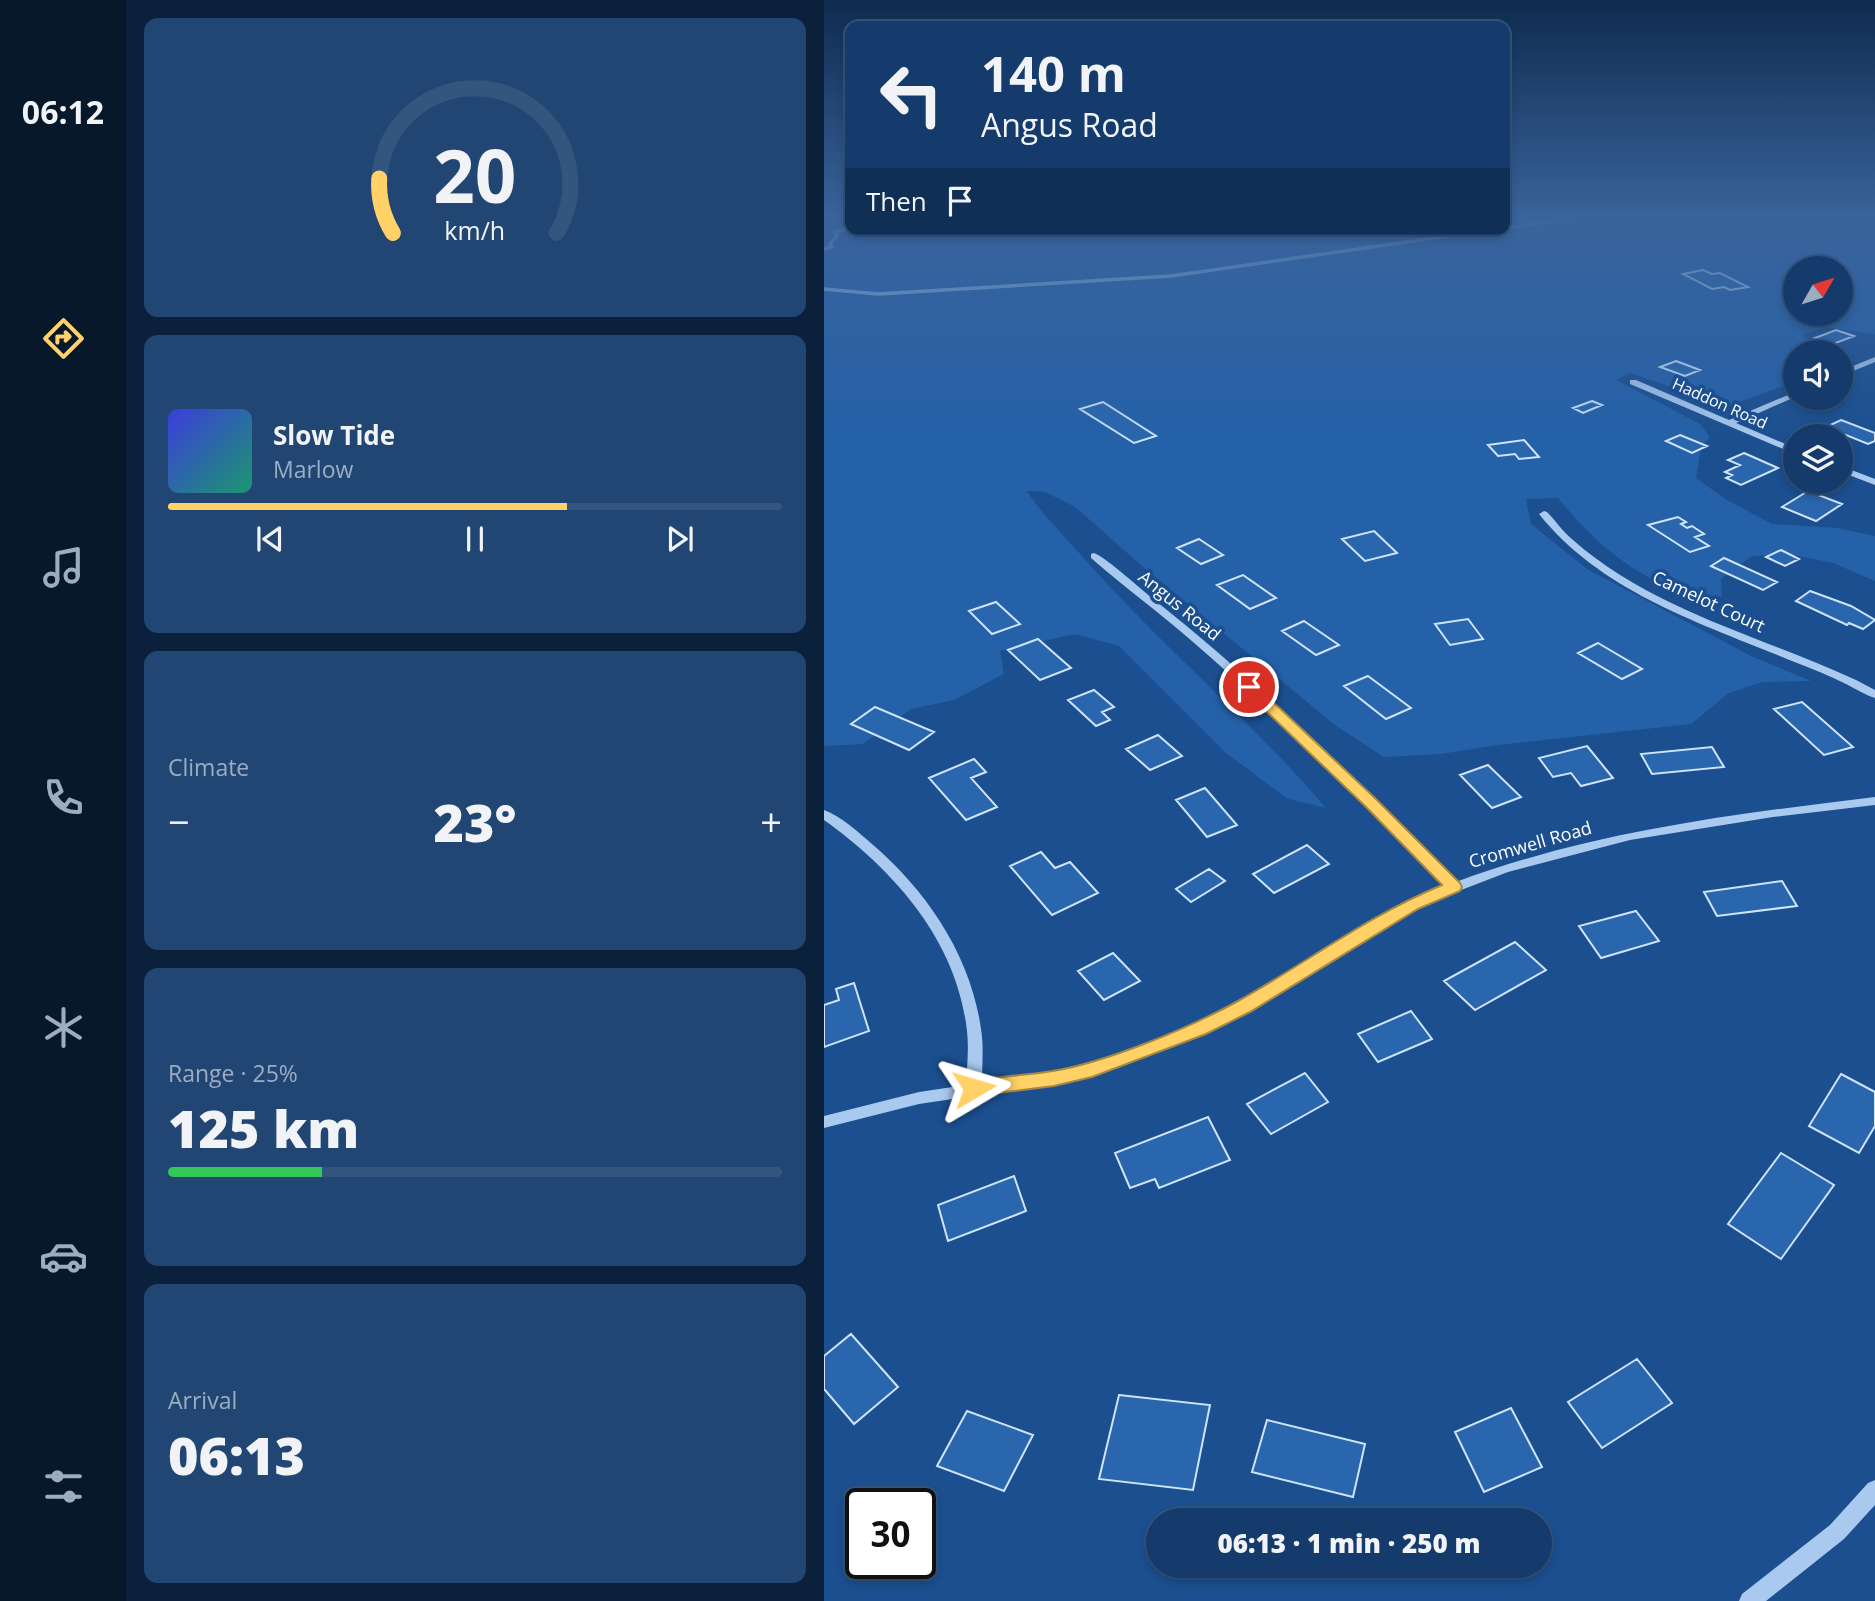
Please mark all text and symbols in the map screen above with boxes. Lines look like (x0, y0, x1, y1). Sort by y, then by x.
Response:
text: 140 m (981, 40, 1126, 106)
icon: left (866, 49, 957, 140)
text: 06:12 (22, 90, 104, 133)
text: Angus Road (981, 103, 1158, 146)
text: 20 (433, 126, 517, 225)
icon: arrive (941, 182, 979, 220)
text: Then (866, 183, 927, 219)
text: km/h (445, 213, 505, 247)
north arrow (1783, 256, 1853, 326)
map controls (1783, 256, 1853, 494)
icon: directions (39, 314, 88, 363)
button: sound (1783, 340, 1853, 410)
street label: Haddon Road (1669, 372, 1771, 434)
text: Slow Tide (273, 417, 395, 453)
button: layers (1783, 424, 1853, 494)
text: Marlow (273, 453, 353, 485)
icon: previous (251, 520, 289, 558)
icon: pause (456, 520, 494, 558)
icon: next (661, 520, 699, 558)
icon: music (39, 543, 88, 592)
street label: Angus Road (1134, 564, 1226, 646)
street label: Camelot Court (1649, 564, 1769, 638)
pin (1219, 657, 1279, 717)
icon: arrive (1230, 668, 1268, 706)
text: Climate (168, 751, 249, 783)
icon: phone (39, 773, 88, 822)
text: 23° (434, 786, 516, 857)
text: − (168, 795, 190, 847)
text: + (760, 795, 782, 847)
street label: Cromwell Road (1466, 815, 1594, 873)
icon: climate (39, 1003, 88, 1052)
position arrow (937, 1051, 1011, 1125)
text: Range · 25% (168, 1057, 298, 1089)
text: 125 km (168, 1092, 359, 1163)
icon: car (39, 1232, 88, 1281)
text: Arrival (168, 1384, 237, 1416)
text: 06:13 (168, 1419, 305, 1490)
icon: filters (39, 1462, 88, 1511)
speed limit sign: 30 (845, 1488, 936, 1579)
text: 06:13 · 1 min · 250 m (1218, 1525, 1480, 1561)

